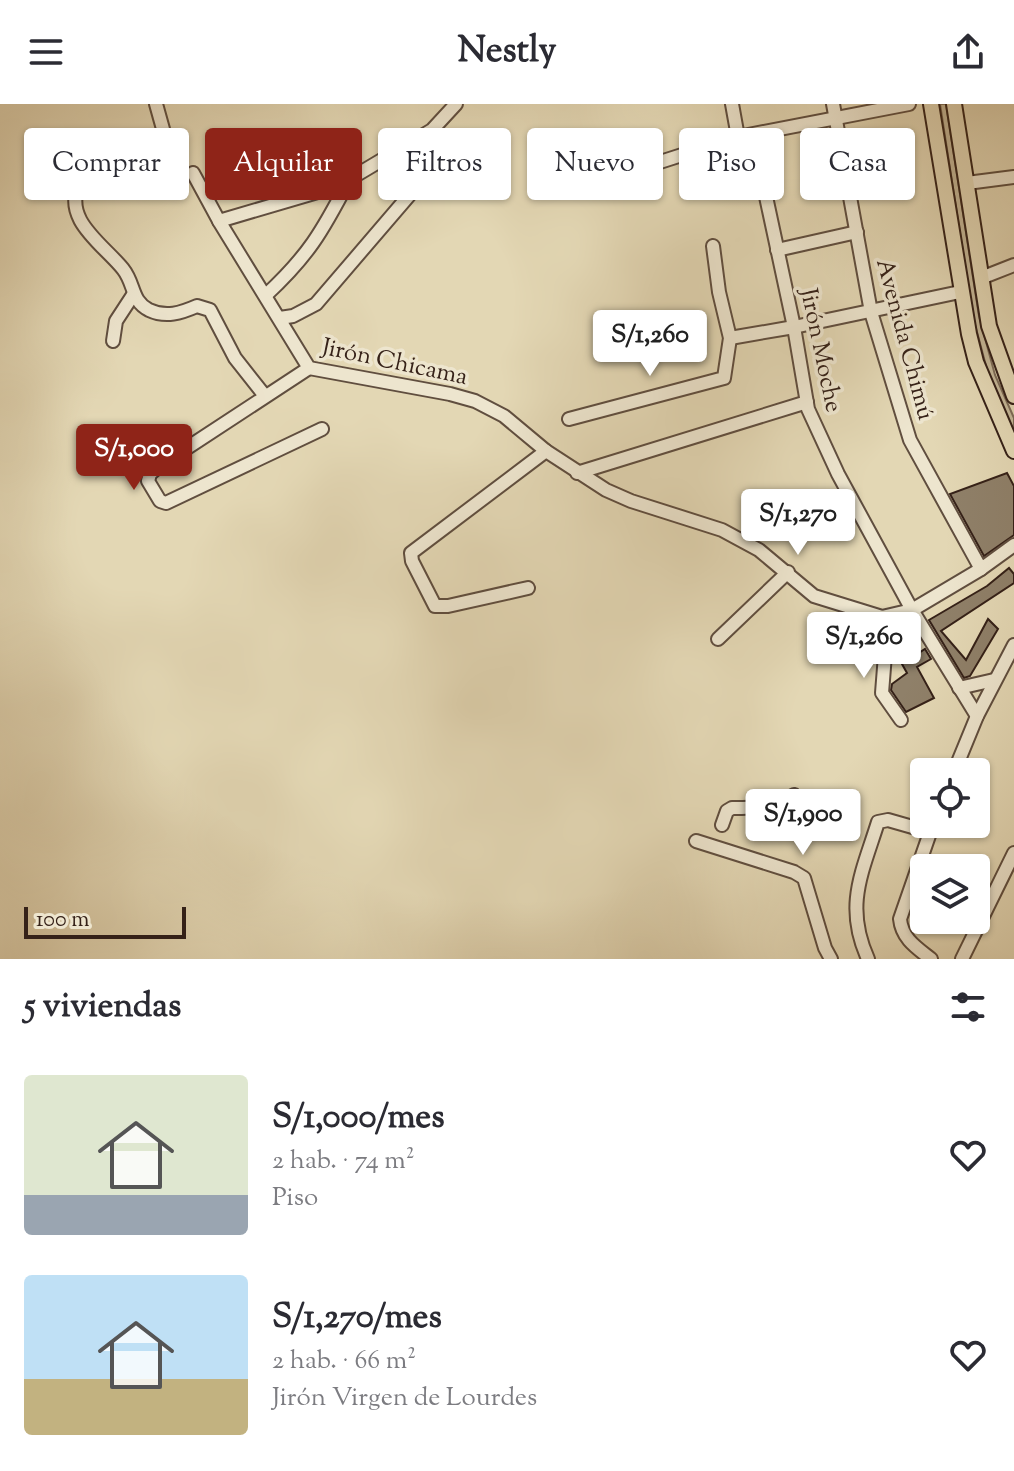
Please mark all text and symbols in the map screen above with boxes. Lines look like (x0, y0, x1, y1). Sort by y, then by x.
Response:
text: Nestly (457, 26, 557, 78)
icon: menu (24, 30, 68, 74)
icon: share (946, 30, 990, 74)
chip: Comprar (24, 128, 189, 200)
chip: Alquilar (205, 128, 362, 200)
chip: Filtros (378, 128, 511, 200)
chip: Nuevo (527, 128, 663, 200)
chip: Piso (679, 128, 784, 200)
chip: Casa (800, 128, 915, 200)
street label: Avenida Chimú (866, 255, 942, 424)
street label: Jirón Moche (790, 283, 850, 415)
pin: S/1,260 (576, 310, 724, 378)
text: S/1,260 (611, 317, 689, 354)
street label: Jirón Chicama (317, 331, 471, 395)
pin: S/1,000 (60, 424, 208, 492)
text: S/1,000 (94, 431, 174, 468)
pin: S/1,270 (724, 489, 872, 557)
text: S/1,270 (759, 496, 837, 533)
pin: S/1,260 (790, 612, 938, 680)
text: S/1,260 (825, 619, 903, 656)
map controls (910, 758, 990, 934)
button: locate (910, 758, 990, 838)
pin: S/1,900 (729, 789, 877, 857)
text: S/1,900 (764, 796, 842, 833)
button: layers (910, 854, 990, 934)
scale bar (24, 903, 186, 939)
text: 100 m (36, 905, 89, 937)
text: 5 viviendas (24, 983, 181, 1032)
icon: filters (946, 985, 990, 1029)
text: S/1,000/mes (272, 1094, 445, 1143)
icon: home (88, 1107, 184, 1203)
icon: heart (946, 1133, 990, 1177)
text: 2 hab. · 74 m² (272, 1143, 415, 1180)
text: Piso (272, 1180, 318, 1217)
text: S/1,270/mes (272, 1294, 442, 1343)
icon: home (88, 1307, 184, 1403)
icon: heart (946, 1333, 990, 1377)
text: 2 hab. · 66 m² (272, 1343, 416, 1380)
text: Jirón Virgen de Lourdes (272, 1380, 537, 1417)

